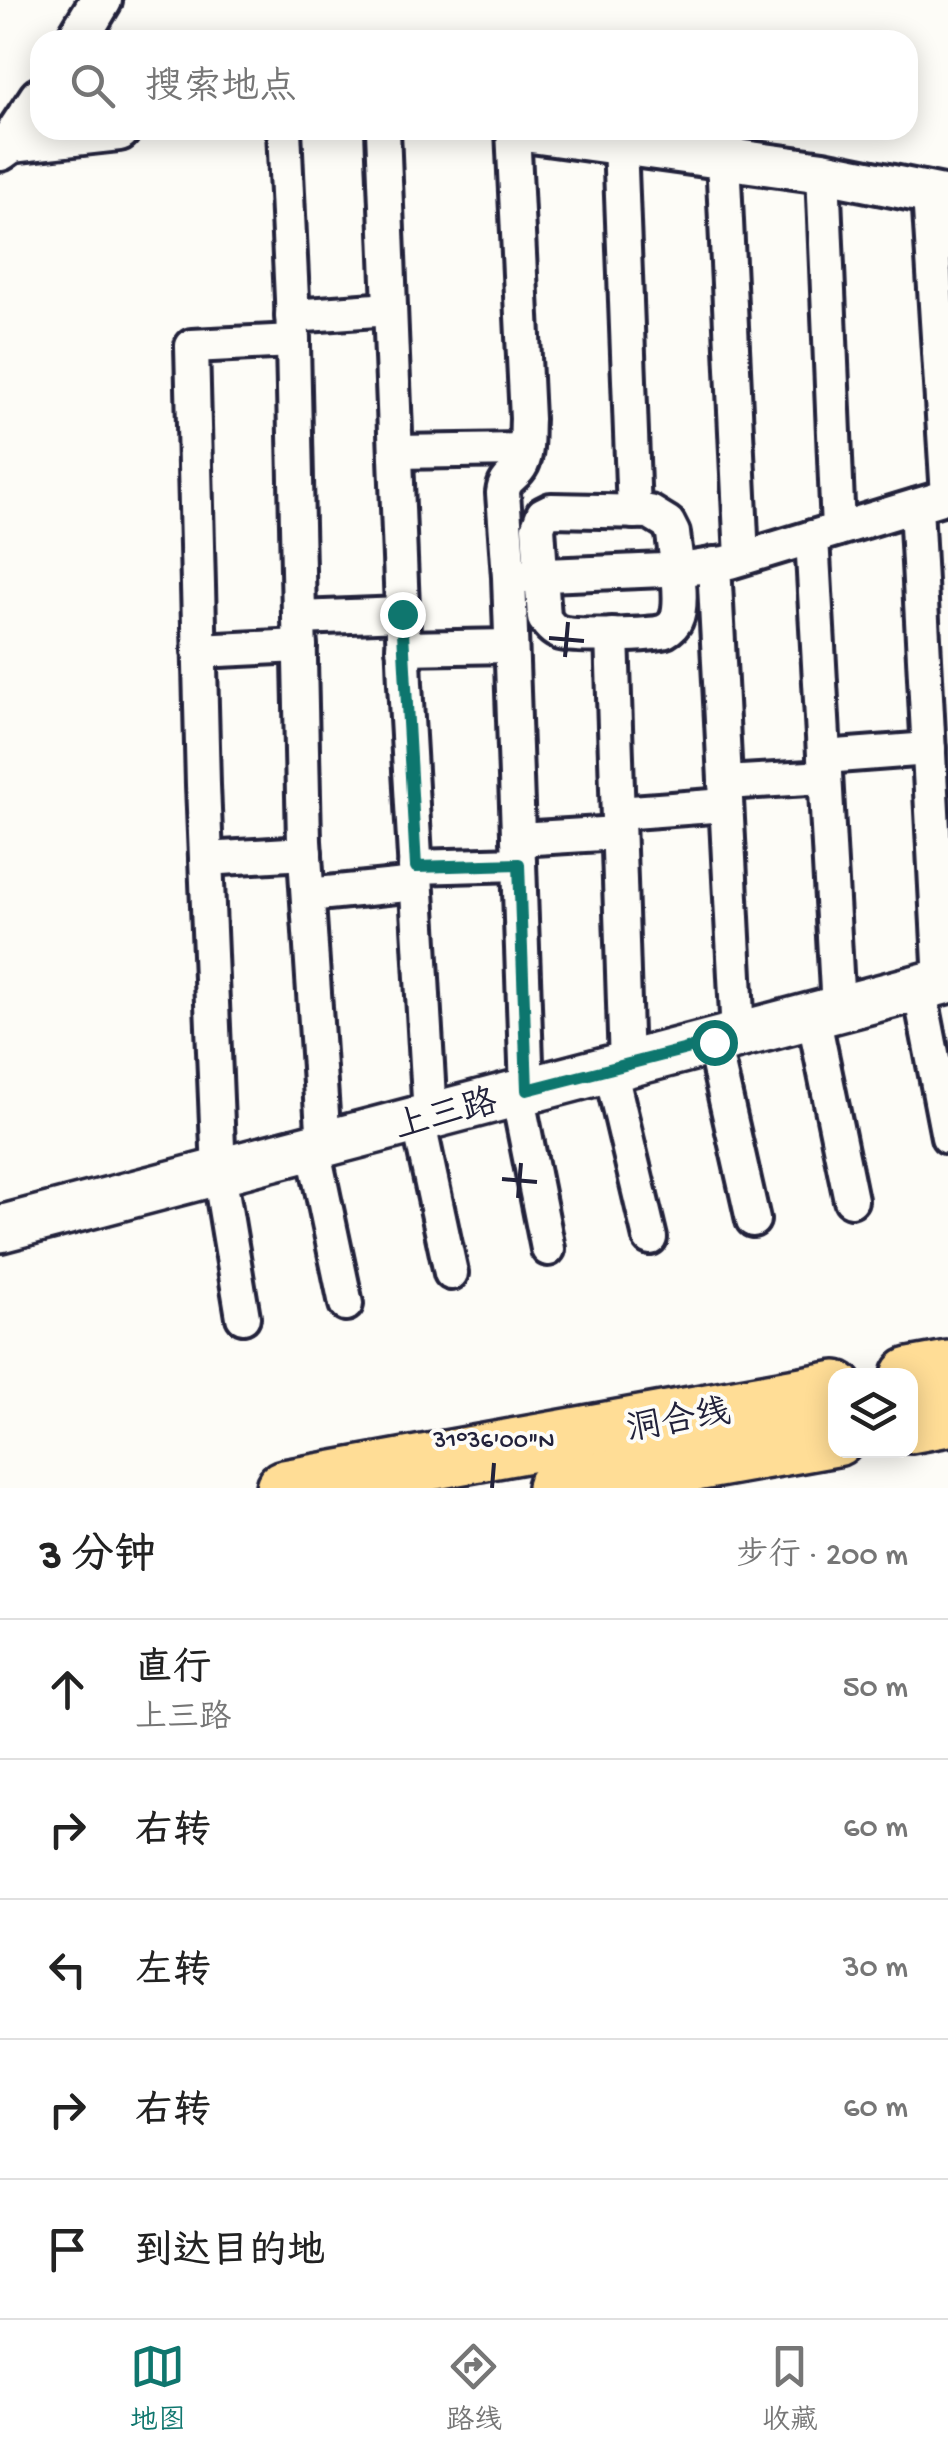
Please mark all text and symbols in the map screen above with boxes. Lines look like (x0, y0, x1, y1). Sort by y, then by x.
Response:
search box (30, 30, 918, 140)
icon: search (65, 58, 120, 113)
text: 搜索地点 (145, 68, 297, 112)
route end (380, 592, 426, 638)
route start (692, 1020, 738, 1066)
street label: 上三路 (390, 1082, 502, 1151)
map controls (828, 1368, 918, 1458)
button: layers (828, 1368, 918, 1458)
street label: 洞合线 (623, 1392, 734, 1453)
text: 31°36'00"N (432, 1428, 555, 1457)
text: 3 分钟 (40, 1534, 156, 1583)
text: 步行 · 200 m (736, 1538, 908, 1576)
text: 直行 (135, 1649, 211, 1693)
icon: ahead (40, 1662, 95, 1717)
text: 50 m (843, 1670, 908, 1708)
text: 上三路 (135, 1701, 231, 1739)
icon: right (40, 1802, 95, 1857)
text: 60 m (843, 1810, 908, 1848)
text: 右转 (135, 1812, 211, 1856)
icon: left (40, 1942, 95, 1997)
text: 30 m (843, 1950, 908, 1988)
text: 左转 (135, 1952, 211, 1996)
icon: right (40, 2082, 95, 2137)
text: 60 m (843, 2090, 908, 2128)
text: 右转 (135, 2092, 211, 2136)
icon: arrive (40, 2222, 95, 2277)
text: 到达目的地 (135, 2232, 325, 2276)
tab: 地图 (130, 2339, 186, 2439)
tab: 路线 (446, 2339, 502, 2439)
tab: 收藏 (762, 2339, 818, 2439)

